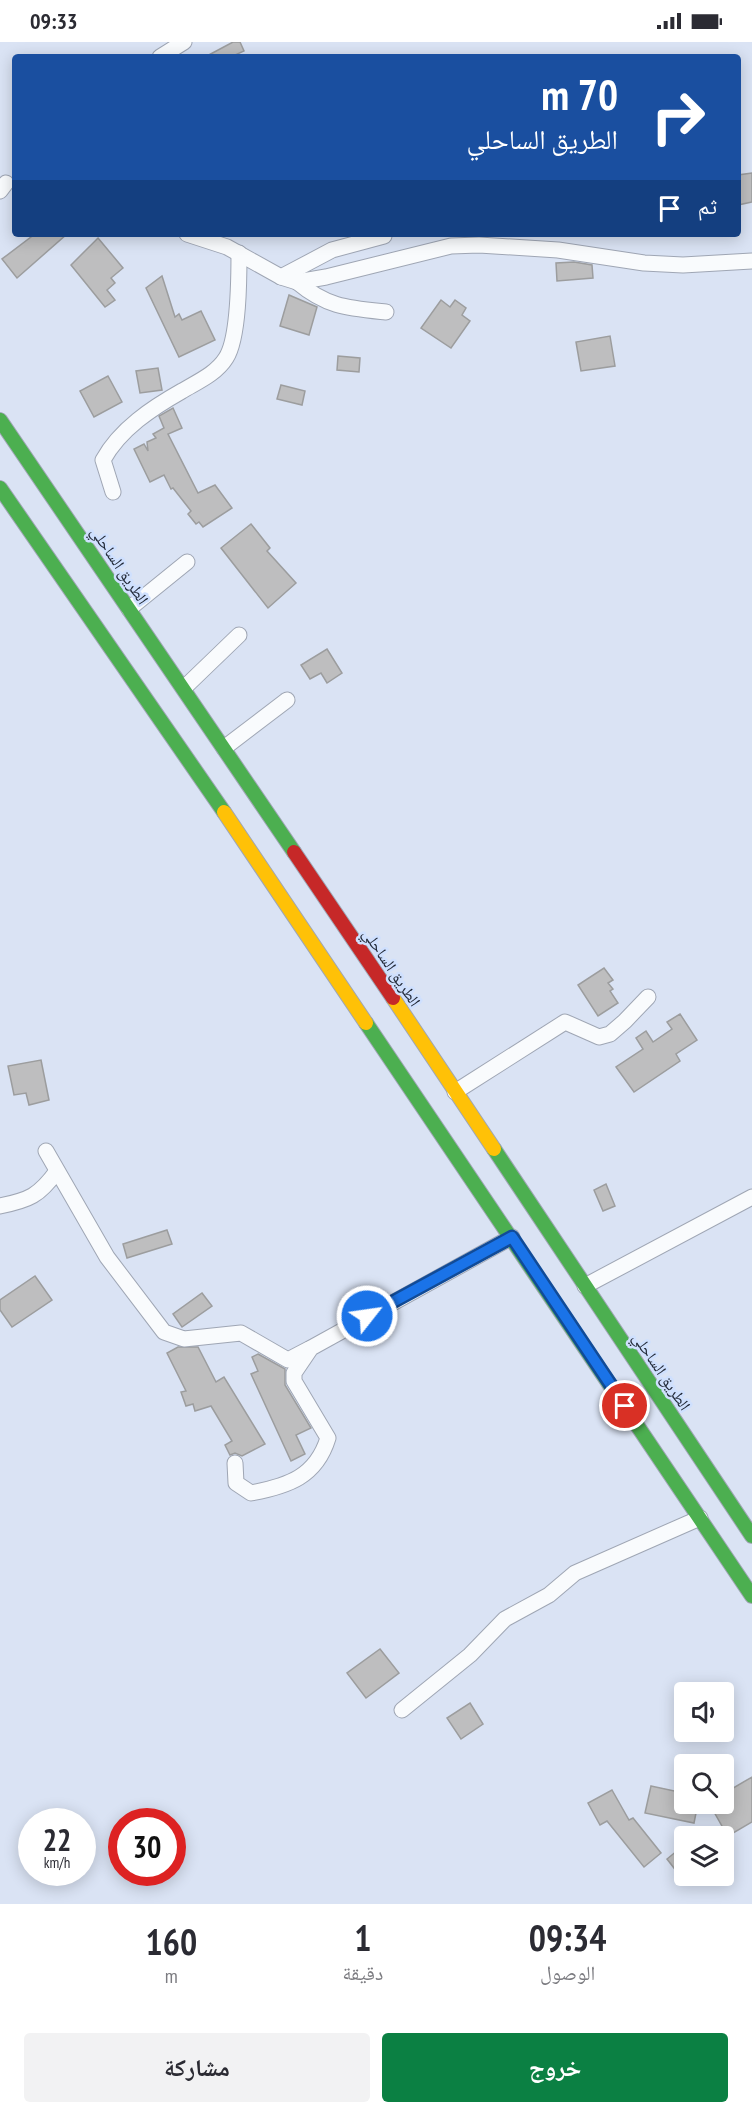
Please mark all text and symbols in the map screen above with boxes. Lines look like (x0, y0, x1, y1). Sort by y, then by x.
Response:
text: 09:33 (30, 7, 78, 35)
text: 70 m (541, 67, 618, 122)
icon: right (639, 78, 717, 156)
text: الطريق الساحلي (466, 122, 618, 156)
icon: arrive (653, 192, 686, 225)
text: ثم (698, 192, 717, 220)
street label: الطريق الساحلي (84, 522, 153, 610)
street label: الطريق الساحلي (356, 924, 425, 1012)
position arrow (335, 1284, 399, 1348)
street label: الطريق الساحلي (626, 1328, 695, 1416)
pin (599, 1380, 650, 1431)
icon: arrive (608, 1389, 641, 1422)
map controls (674, 1682, 734, 1886)
button: sound (674, 1682, 734, 1742)
button: search (674, 1754, 734, 1814)
speed limit sign: 30 (108, 1808, 186, 1886)
text: 22 (43, 1820, 71, 1859)
button: layers (674, 1826, 734, 1886)
text: km/h (44, 1853, 70, 1872)
text: 1 (354, 1914, 371, 1961)
text: 09:34 (529, 1914, 607, 1961)
text: 160 (145, 1918, 197, 1965)
text: دقيقة (343, 1960, 383, 1986)
text: الوصول (540, 1960, 595, 1986)
text: m (165, 1963, 178, 1989)
button: مشاركة (24, 2033, 370, 2102)
button: خروج (382, 2033, 728, 2102)

